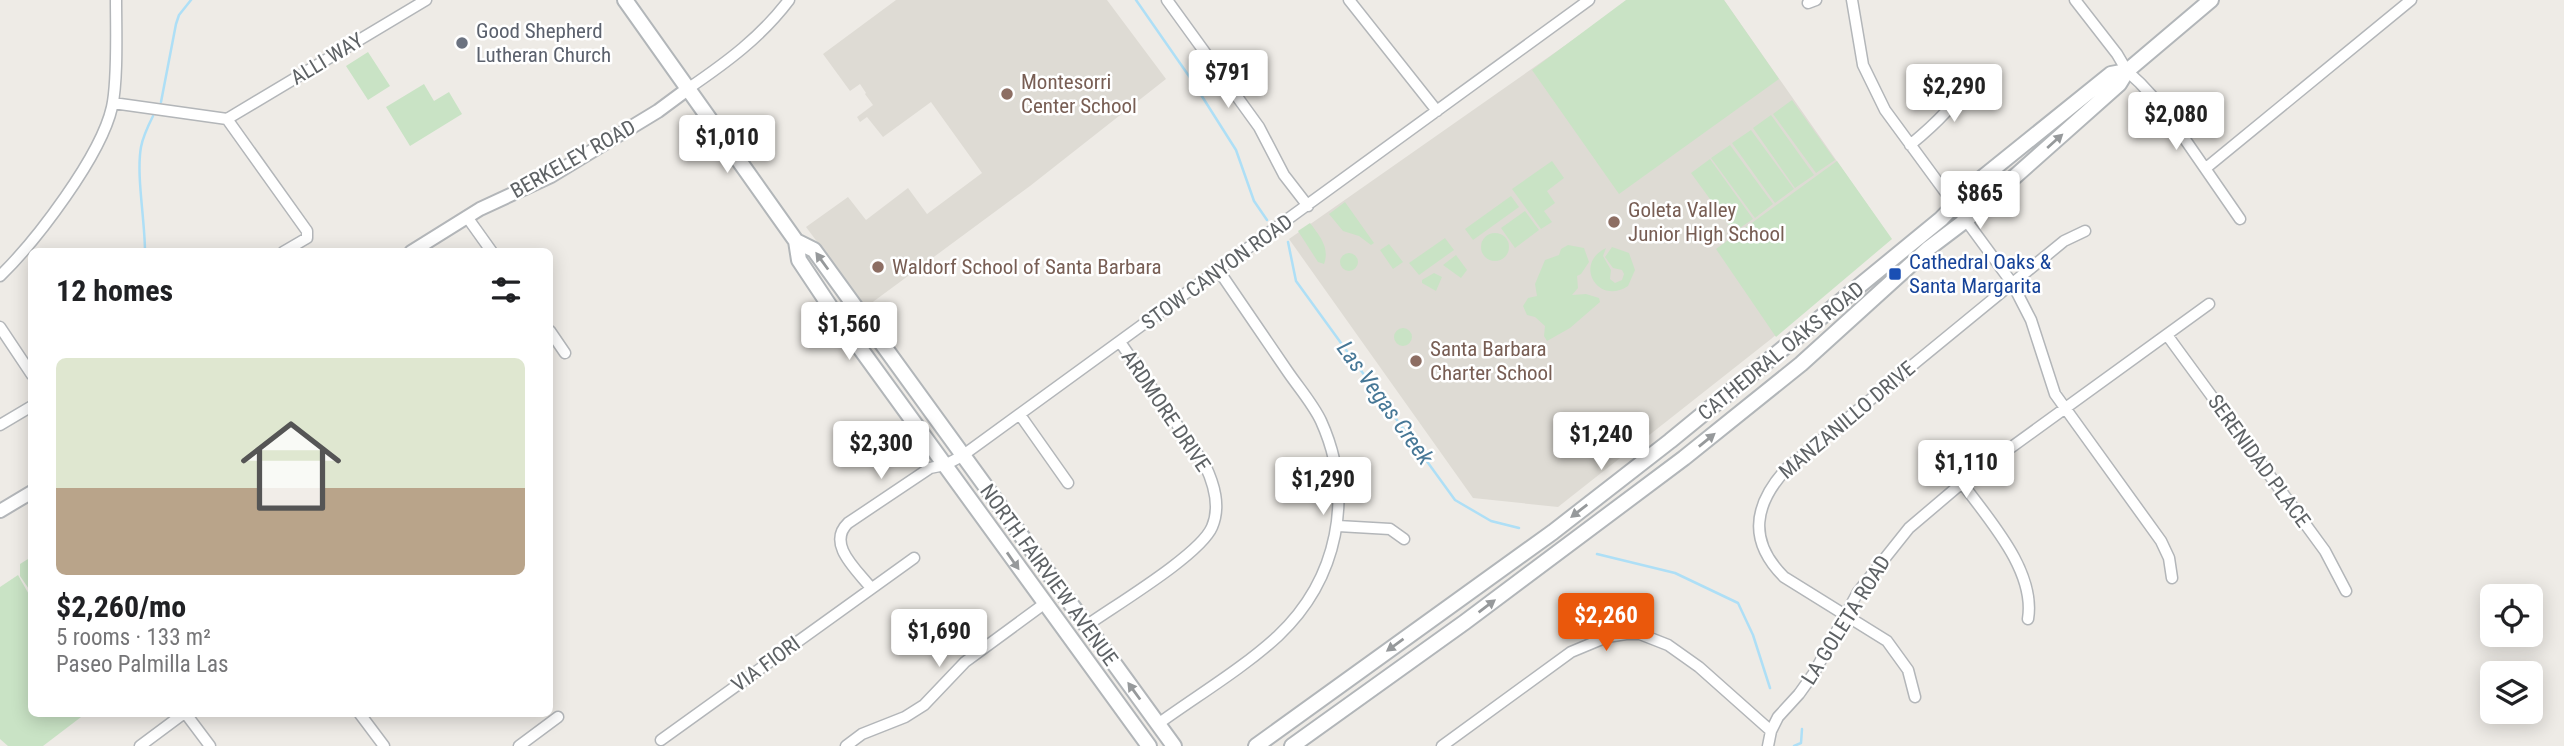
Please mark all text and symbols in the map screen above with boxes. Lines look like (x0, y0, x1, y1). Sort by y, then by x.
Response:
place label: Good Shepherd Lutheran Church (476, 19, 611, 67)
street label: ALLI WAY (287, 28, 367, 90)
marker: Good Shepherd Lutheran Church (454, 35, 470, 51)
pin: $791 (1187, 50, 1269, 110)
text: $791 (1205, 59, 1251, 86)
pin: $2,290 (1897, 64, 2011, 124)
place label: Montesorri Center School (1021, 70, 1137, 118)
text: $2,290 (1922, 73, 1986, 100)
marker: Montesorri Center School (999, 86, 1015, 102)
pin: $2,080 (2119, 92, 2233, 152)
text: $2,080 (2144, 101, 2208, 128)
street label: BERKELEY ROAD (506, 115, 640, 203)
pin: $1,010 (670, 116, 784, 175)
text: $1,010 (695, 124, 759, 151)
one-way arrow (2046, 134, 2063, 149)
pin: $865 (1939, 172, 2021, 231)
text: $865 (1957, 180, 2003, 207)
place label: Goleta Valley Junior High School (1628, 198, 1785, 246)
street label: STOW CANYON ROAD (1137, 209, 1297, 335)
marker: Goleta Valley Junior High School (1606, 214, 1622, 230)
place label: Cathedral Oaks & Santa Margarita (1909, 250, 2052, 298)
one-way arrow (815, 252, 829, 270)
place label: Waldorf School of Santa Barbara (892, 255, 1162, 279)
marker: Waldorf School of Santa Barbara (870, 259, 886, 275)
marker: Cathedral Oaks & Santa Margarita (1887, 266, 1903, 282)
icon: filters (487, 271, 525, 309)
text: 12 homes (56, 273, 173, 308)
street label: CATHEDRAL OAKS ROAD (1693, 277, 1869, 425)
pin: $1,560 (792, 302, 906, 362)
text: $1,560 (817, 311, 881, 338)
water label: Las Vegas Creek (1331, 336, 1440, 471)
place label: Santa Barbara Charter School (1430, 337, 1553, 385)
street label: ARDMORE DRIVE (1117, 346, 1215, 476)
marker: Santa Barbara Charter School (1408, 353, 1424, 369)
street label: MANZANILLO DRIVE (1774, 356, 1920, 484)
street label: SERENIDAD PLACE (2203, 390, 2315, 532)
icon: home (228, 403, 354, 529)
pin: $1,240 (1544, 412, 1658, 472)
pin: $2,300 (824, 421, 938, 481)
text: $1,240 (1569, 421, 1633, 448)
text: $2,300 (849, 430, 913, 457)
one-way arrow (1698, 432, 1716, 447)
pin: $1,110 (1909, 440, 2023, 500)
text: $1,110 (1934, 449, 1998, 476)
pin: $1,290 (1266, 458, 1380, 517)
text: $1,290 (1291, 466, 1355, 493)
street label: NORTH FAIRVIEW AVENUE (975, 480, 1123, 670)
one-way arrow (1571, 504, 1589, 519)
street label: LA GOLETA ROAD (1797, 551, 1895, 689)
one-way arrow (1006, 552, 1020, 570)
map controls (2480, 584, 2543, 724)
button: locate (2480, 584, 2543, 647)
text: $2,260/mo (56, 589, 186, 624)
pin: $2,260 (1549, 594, 1663, 653)
one-way arrow (1477, 599, 1495, 614)
text: $2,260 (1574, 602, 1638, 629)
pin: $1,690 (882, 610, 996, 669)
text: $1,690 (907, 618, 971, 645)
text: 5 rooms · 133 m² (56, 624, 211, 651)
street label: VIA FIORI (727, 631, 805, 697)
one-way arrow (1386, 637, 1404, 651)
text: Paseo Palmilla Las (56, 651, 229, 678)
button: layers (2480, 661, 2543, 724)
one-way arrow (1127, 682, 1141, 700)

